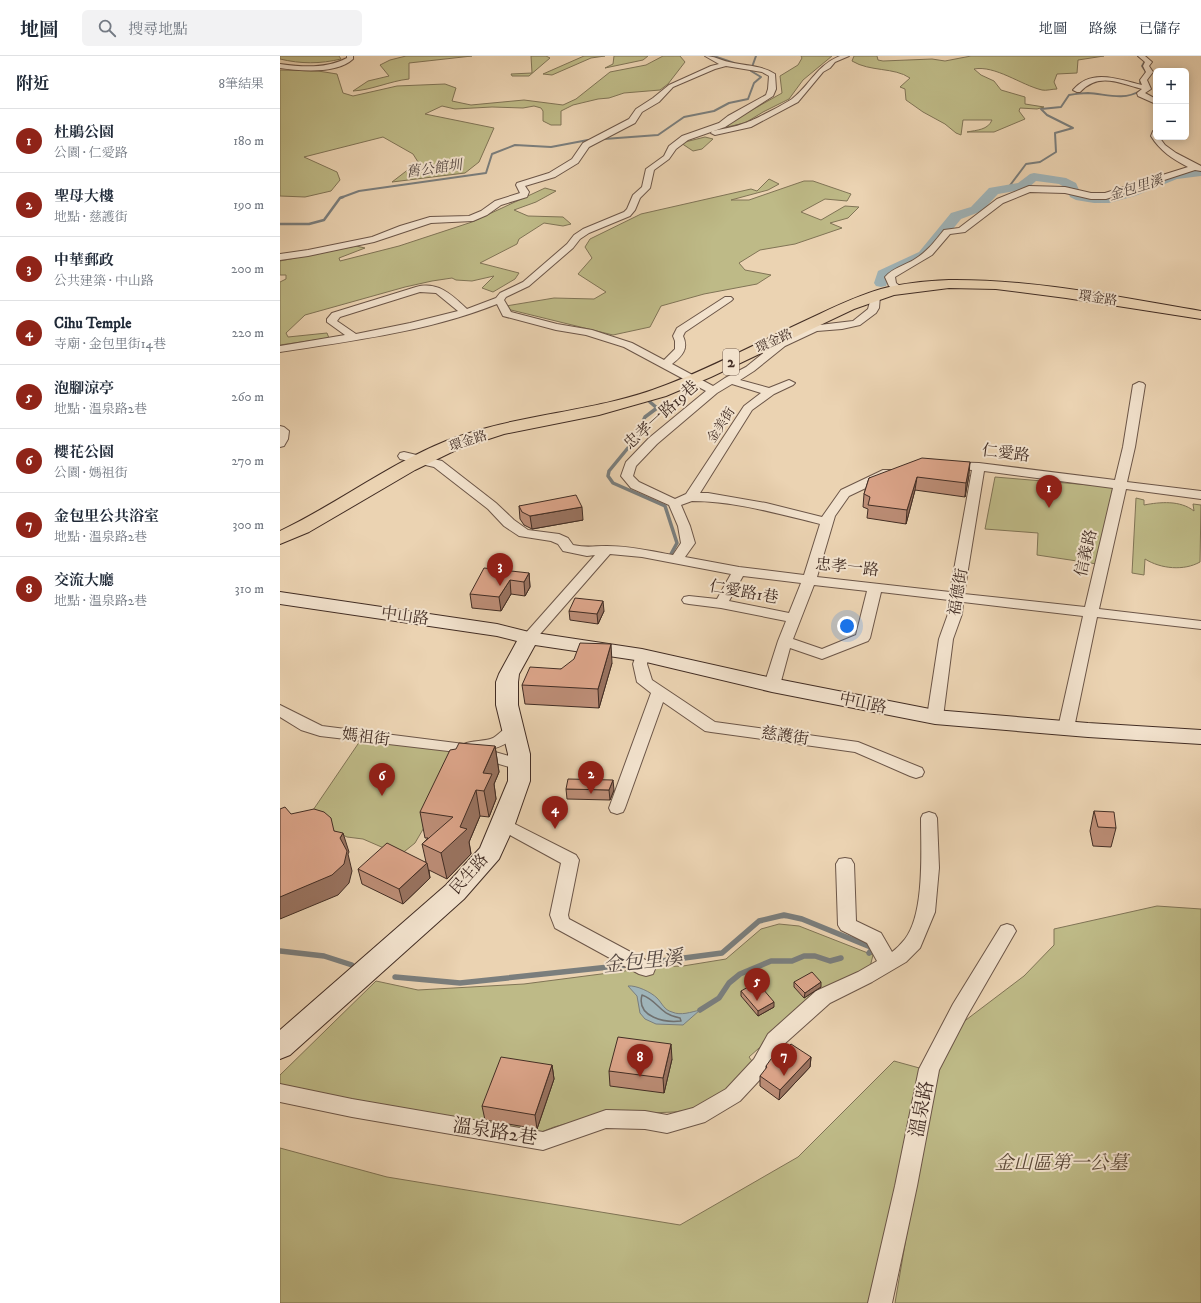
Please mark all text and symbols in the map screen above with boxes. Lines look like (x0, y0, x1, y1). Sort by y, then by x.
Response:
search box (82, 10, 362, 46)
icon: search (96, 17, 118, 39)
text: 地圖 (20, 19, 58, 42)
text: 搜尋地點 (128, 20, 188, 39)
text: 地圖 (1039, 20, 1067, 38)
text: 路線 (1089, 20, 1117, 38)
text: 已儲存 (1139, 20, 1181, 38)
map controls (1153, 68, 1189, 140)
button: + (1153, 68, 1189, 104)
text: 附近 (16, 73, 50, 95)
text: 8筆結果 (218, 76, 264, 92)
button: − (1153, 104, 1189, 140)
text: 杜鵑公園 (54, 123, 114, 142)
text: 1 (27, 133, 31, 149)
text: 180 m (233, 133, 264, 149)
text: 公園 · 仁愛路 (54, 145, 128, 161)
water label: 舊公館圳 (405, 156, 465, 182)
water label: 金包里溪 (1107, 171, 1167, 205)
text: 聖母大樓 (54, 187, 114, 206)
text: 2 (26, 197, 32, 213)
text: 190 m (233, 197, 264, 213)
text: 地點 · 慈護街 (54, 209, 128, 225)
text: 中華郵政 (54, 251, 114, 270)
text: 3 (27, 261, 31, 277)
text: 200 m (231, 261, 264, 277)
text: 公共建築 · 中山路 (54, 273, 154, 289)
street label: 環金路 (1077, 287, 1119, 309)
text: Cihu Temple (54, 314, 131, 333)
text: 4 (25, 325, 33, 341)
text: 220 m (232, 325, 264, 341)
street label: 環金路 (753, 326, 795, 356)
text: 寺廟 · 金包里街14巷 (54, 336, 166, 352)
road number: 2 (723, 349, 739, 375)
street label: 忠孝一路19巷 (619, 376, 703, 454)
text: 泡腳涼亭 (54, 379, 114, 398)
text: 5 (26, 389, 32, 405)
text: 260 m (231, 389, 264, 405)
text: 地點 · 溫泉路2巷 (54, 401, 147, 417)
street label: 金美街 (704, 404, 738, 446)
street label: 環金路 (447, 427, 489, 455)
street label: 仁愛路 (981, 440, 1031, 466)
text: 櫻花公園 (54, 443, 114, 462)
text: 6 (26, 453, 32, 469)
text: 270 m (232, 453, 264, 469)
text: 公園 · 媽祖街 (54, 465, 128, 481)
pin: 1 (1036, 475, 1062, 508)
text: 金包里公共浴室 (54, 507, 159, 526)
text: 7 (26, 517, 32, 533)
text: 300 m (233, 517, 264, 533)
street label: 信義路 (1071, 527, 1101, 579)
text: 地點 · 溫泉路2巷 (54, 529, 147, 545)
pin: 3 (487, 553, 513, 586)
street label: 忠孝一路 (814, 554, 880, 580)
street label: 福德街 (944, 567, 972, 617)
text: 交流大廳 (54, 571, 114, 590)
street label: 仁愛路1巷 (708, 576, 780, 608)
text: 8 (26, 581, 32, 597)
text: 310 m (235, 581, 264, 597)
text: 地點 · 溫泉路2巷 (54, 593, 147, 609)
street label: 中山路 (380, 603, 430, 629)
your location (837, 616, 857, 636)
street label: 中山路 (837, 688, 889, 718)
street label: 慈護街 (760, 723, 810, 749)
street label: 媽祖街 (341, 724, 391, 750)
pin: 2 (578, 761, 604, 794)
pin: 6 (369, 763, 395, 796)
pin: 4 (542, 796, 568, 829)
street label: 民生路 (446, 849, 492, 899)
water label: 金包里溪 (602, 945, 686, 979)
pin: 5 (744, 968, 770, 1001)
pin: 7 (771, 1043, 797, 1076)
pin: 8 (627, 1044, 653, 1077)
street label: 溫泉路 (905, 1079, 939, 1139)
street label: 溫泉路2巷 (451, 1114, 539, 1150)
park label: 金山區第一公墓 (994, 1152, 1130, 1175)

